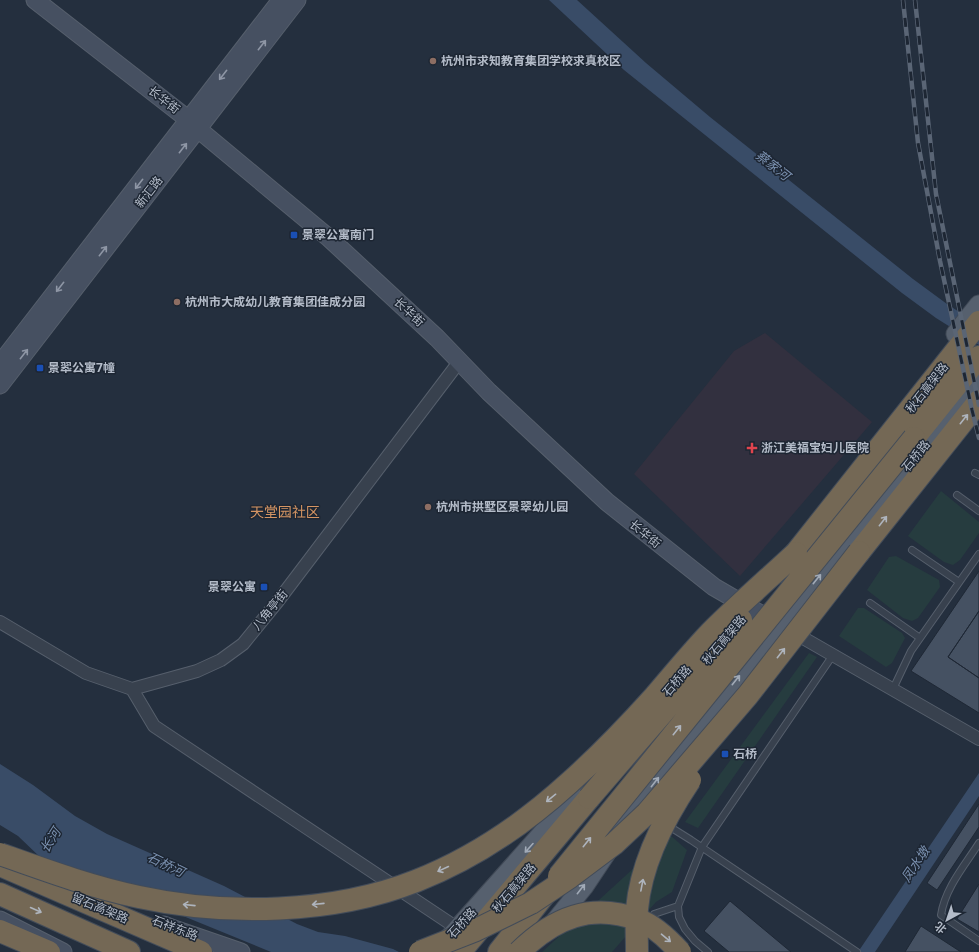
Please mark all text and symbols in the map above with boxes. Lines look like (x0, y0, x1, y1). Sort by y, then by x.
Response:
one-way arrow (258, 40, 267, 51)
place label: 杭州市求知教育集团学校求真校区 (441, 52, 621, 69)
marker: 杭州市求知教育集团学校求真校区 (428, 56, 438, 66)
one-way arrow (219, 70, 227, 81)
street label: 长华街 (145, 82, 184, 117)
one-way arrow (179, 143, 187, 154)
water label: 蔡家河 (752, 146, 796, 186)
street label: 新汇路 (131, 172, 166, 211)
one-way arrow (135, 178, 143, 189)
place label: 景翠公寓南门 (302, 226, 374, 243)
marker: 景翠公寓南门 (289, 230, 299, 240)
one-way arrow (99, 246, 108, 257)
one-way arrow (55, 281, 64, 292)
place label: 杭州市大成幼儿教育集团佳成分园 (185, 293, 365, 310)
street label: 长华街 (390, 293, 428, 330)
marker: 杭州市大成幼儿教育集团佳成分园 (172, 297, 182, 307)
one-way arrow (20, 348, 28, 359)
place label: 景翆公寓7幢 (48, 359, 115, 376)
street label: 秋石高架路 (901, 359, 952, 417)
marker: 景翆公寓7幢 (35, 363, 45, 373)
one-way arrow (960, 414, 969, 425)
street label: 石桥路 (898, 436, 934, 475)
place label: 浙江美福宝妇儿医院 (761, 439, 869, 456)
marker: 浙江美福宝妇儿医院 (746, 442, 758, 454)
place label: 杭州市拱墅区景翠幼儿园 (436, 498, 568, 515)
district label: 天堂园社区 (250, 502, 320, 521)
marker: 杭州市拱墅区景翠幼儿园 (423, 502, 433, 512)
street label: 长华街 (626, 516, 665, 552)
one-way arrow (879, 516, 888, 527)
one-way arrow (813, 573, 821, 584)
place label: 景翠公寓 (208, 578, 256, 595)
marker: 景翠公寓 (259, 582, 269, 592)
street label: 八角亭街 (248, 586, 291, 634)
street label: 秋石高架路 (698, 611, 749, 668)
one-way arrow (776, 647, 785, 658)
street label: 石桥路 (658, 662, 695, 700)
one-way arrow (731, 675, 740, 686)
one-way arrow (673, 725, 682, 736)
place label: 石桥 (733, 745, 757, 762)
marker: 石桥 (720, 749, 730, 759)
one-way arrow (650, 776, 659, 787)
one-way arrow (546, 794, 557, 803)
water label: 长河 (35, 822, 66, 856)
one-way arrow (582, 837, 591, 848)
water label: 凤水墩 (897, 841, 934, 885)
one-way arrow (525, 843, 534, 853)
water label: 石桥河 (145, 847, 190, 882)
street label: 秋石高架路 (488, 859, 539, 916)
one-way arrow (437, 866, 449, 873)
one-way arrow (638, 879, 646, 892)
one-way arrow (577, 884, 586, 895)
street label: 留石高架路 (69, 888, 131, 927)
north arrow (927, 900, 967, 940)
one-way arrow (183, 901, 196, 909)
one-way arrow (312, 901, 325, 908)
street label: 石桥路 (443, 904, 480, 942)
one-way arrow (29, 907, 41, 914)
street label: 石祥东路 (150, 911, 201, 944)
text: 北 (931, 919, 949, 937)
one-way arrow (660, 934, 671, 943)

